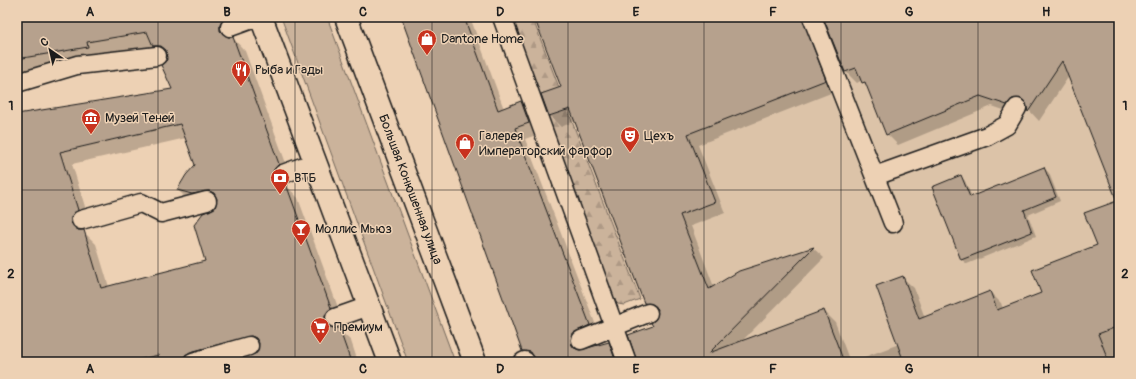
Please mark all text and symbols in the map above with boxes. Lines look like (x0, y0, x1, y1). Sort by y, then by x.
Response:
text: A (86, 4, 95, 20)
text: B (223, 4, 231, 20)
text: C (359, 4, 367, 20)
text: D (496, 4, 504, 20)
text: E (633, 4, 640, 20)
text: F (769, 4, 777, 20)
text: G (905, 4, 914, 20)
text: H (1042, 4, 1050, 20)
shop icon: Dantone Home (416, 28, 438, 56)
north arrow (30, 30, 70, 70)
place label: Dantone Home (441, 31, 524, 47)
text: С (38, 35, 51, 49)
restaurant icon: Рыба и Гады (230, 59, 252, 87)
place label: Рыба и Гады (255, 62, 323, 78)
text: 1 (8, 98, 14, 114)
text: 1 (1122, 98, 1128, 114)
museum icon: Музей Теней (80, 107, 102, 135)
place label: Музей Теней (105, 110, 174, 126)
street label: Большая Конюшенная улица (375, 112, 446, 267)
theatre icon: Цехъ (619, 125, 641, 153)
place label: Галерея Императорский фарфор (479, 128, 612, 159)
place label: Цехъ (644, 128, 674, 144)
shop icon: Галерея Императорский фарфор (454, 132, 476, 160)
bank icon: ВТБ (269, 167, 291, 195)
place label: ВТБ (294, 170, 317, 186)
bar icon: Моллис Мьюз (290, 218, 312, 246)
place label: Моллис Мьюз (315, 221, 392, 237)
text: 2 (7, 266, 15, 282)
text: 2 (1121, 266, 1129, 282)
supermarket icon: Премиум (309, 316, 331, 344)
place label: Премиум (334, 319, 383, 335)
text: A (86, 361, 95, 377)
text: B (223, 361, 231, 377)
text: C (359, 361, 367, 377)
text: D (496, 361, 504, 377)
text: E (633, 361, 640, 377)
text: F (769, 361, 777, 377)
text: G (905, 361, 914, 377)
text: H (1042, 361, 1050, 377)

